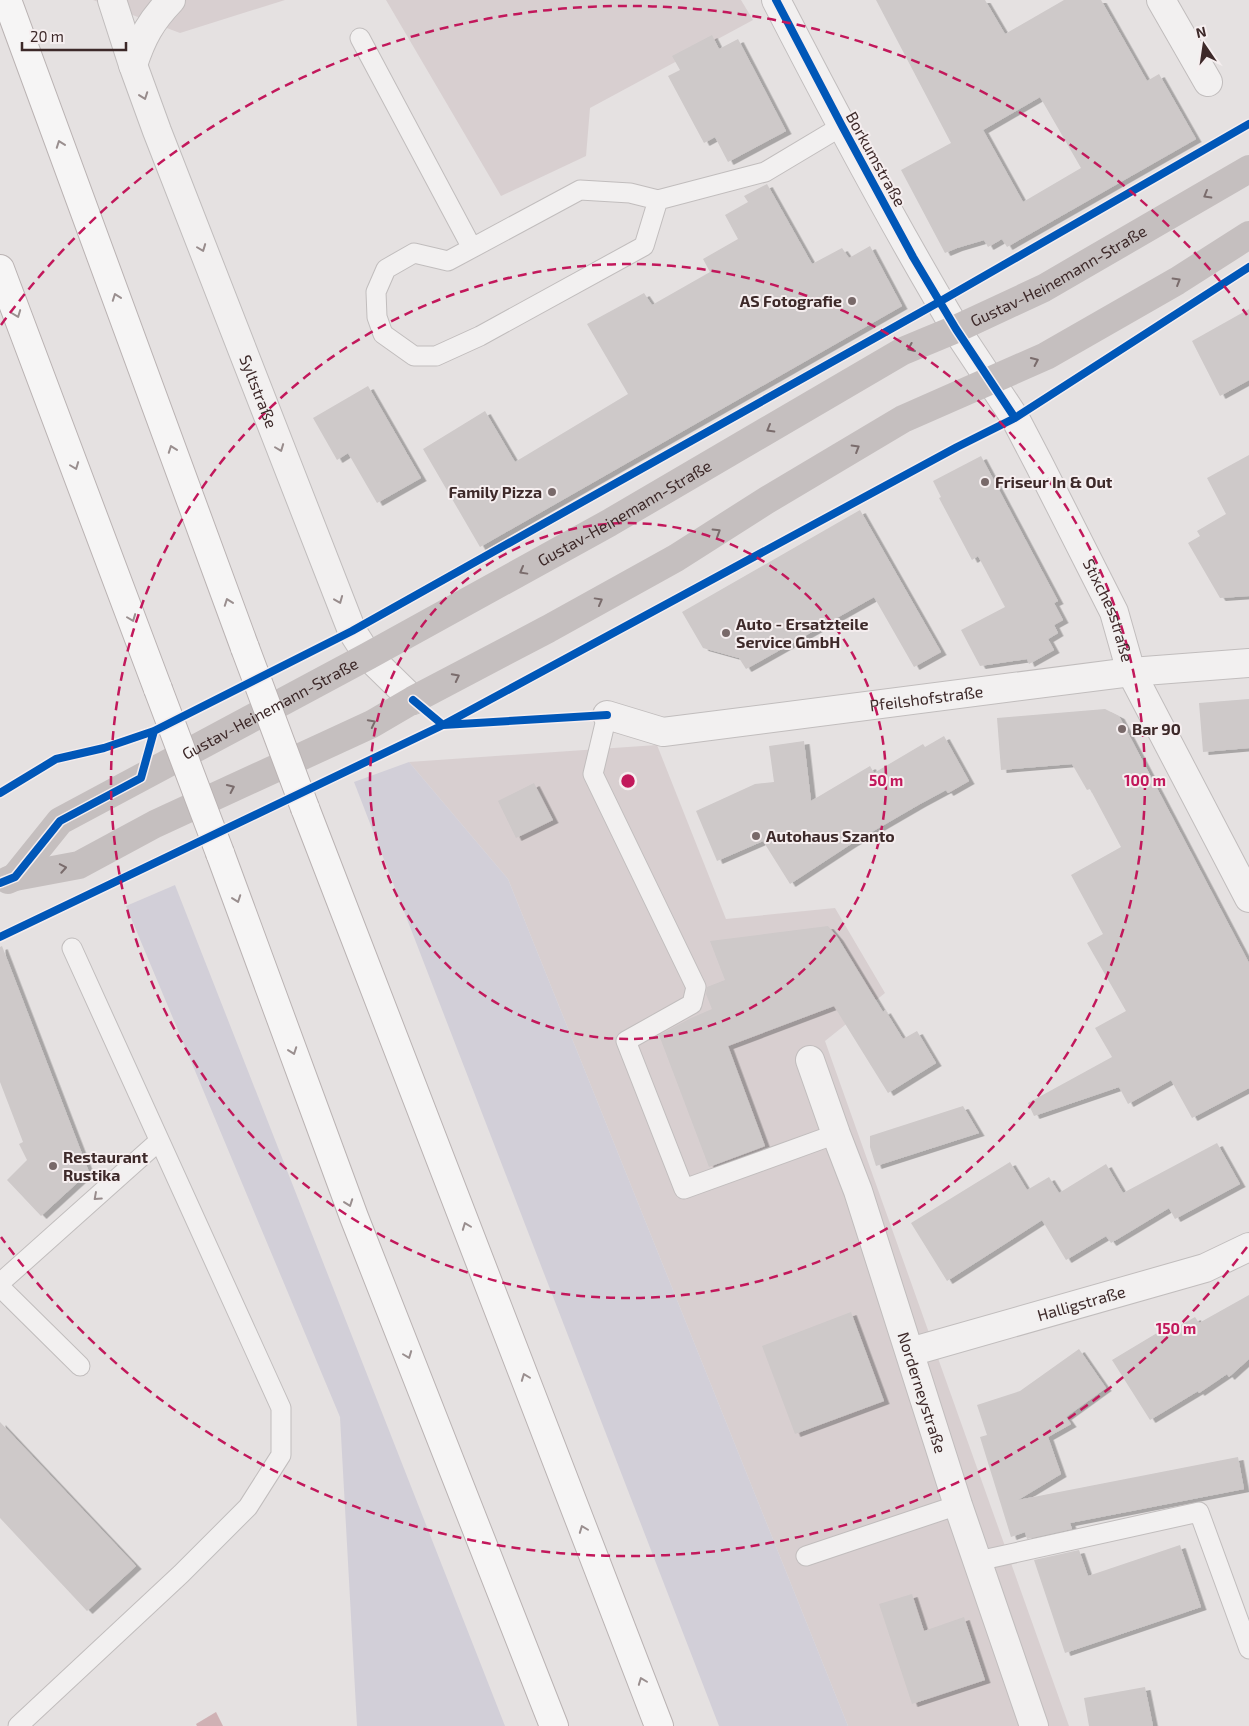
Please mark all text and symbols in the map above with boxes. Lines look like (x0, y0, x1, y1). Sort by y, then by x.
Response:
scale bar (22, 20, 126, 52)
north arrow (1179, 20, 1229, 70)
text: N (1194, 22, 1208, 41)
text: 20 m (30, 27, 64, 45)
one-way arrow (138, 91, 148, 100)
street label: Borkumstraße (843, 108, 910, 210)
one-way arrow (56, 140, 66, 149)
one-way arrow (1204, 188, 1213, 198)
street label: Gustav-Heinemann-Straße (967, 221, 1150, 330)
one-way arrow (196, 243, 206, 252)
one-way arrow (1171, 278, 1180, 288)
place label: AS Fotografie (740, 291, 842, 310)
one-way arrow (112, 293, 122, 302)
marker: AS Fotografie (846, 295, 858, 307)
one-way arrow (11, 310, 21, 318)
one-way arrow (907, 342, 916, 352)
street label: Syltstraße (236, 352, 282, 430)
one-way arrow (1030, 357, 1039, 367)
one-way arrow (766, 423, 775, 433)
one-way arrow (274, 444, 284, 452)
one-way arrow (851, 444, 860, 454)
one-way arrow (168, 445, 178, 454)
street label: Gustav-Heinemann-Straße (534, 455, 715, 570)
one-way arrow (69, 462, 79, 470)
place label: Friseur In & Out (995, 472, 1113, 491)
marker: Friseur In & Out (979, 476, 991, 488)
place label: Family Pizza (449, 482, 542, 502)
marker: Family Pizza (546, 486, 558, 498)
one-way arrow (712, 529, 721, 538)
street label: Stixchesstraße (1079, 555, 1138, 664)
one-way arrow (519, 565, 528, 575)
one-way arrow (333, 595, 343, 603)
one-way arrow (594, 597, 603, 607)
one-way arrow (224, 598, 234, 607)
one-way arrow (126, 614, 136, 622)
place label: Auto - Ersatzteile Service GmbH (736, 614, 868, 651)
marker: Auto - Ersatzteile Service GmbH (720, 627, 732, 639)
street label: Gustav-Heinemann-Straße (178, 653, 361, 763)
one-way arrow (451, 673, 460, 683)
street label: Pfeilshofstraße (868, 681, 984, 714)
one-way arrow (366, 719, 375, 729)
place label: Bar 90 (1132, 719, 1181, 738)
marker: Bar 90 (1116, 723, 1128, 735)
text: 50 m (869, 771, 903, 789)
text: 100 m (1124, 771, 1166, 789)
centre of rings (619, 772, 637, 790)
one-way arrow (226, 784, 235, 795)
place label: Autohaus Szanto (766, 826, 895, 845)
marker: Autohaus Szanto (750, 830, 762, 842)
one-way arrow (58, 864, 67, 874)
one-way arrow (231, 894, 241, 902)
one-way arrow (287, 1046, 297, 1055)
place label: Restaurant Rustika (63, 1147, 148, 1184)
marker: Restaurant Rustika (47, 1160, 59, 1172)
one-way arrow (93, 1191, 102, 1200)
one-way arrow (343, 1199, 353, 1207)
one-way arrow (462, 1222, 472, 1230)
street label: Halligstraße (1035, 1281, 1127, 1324)
text: 150 m (1156, 1319, 1196, 1337)
street label: Norderneystraße (894, 1329, 951, 1455)
one-way arrow (402, 1350, 413, 1359)
one-way arrow (521, 1373, 531, 1382)
one-way arrow (579, 1525, 589, 1534)
one-way arrow (638, 1677, 648, 1685)

